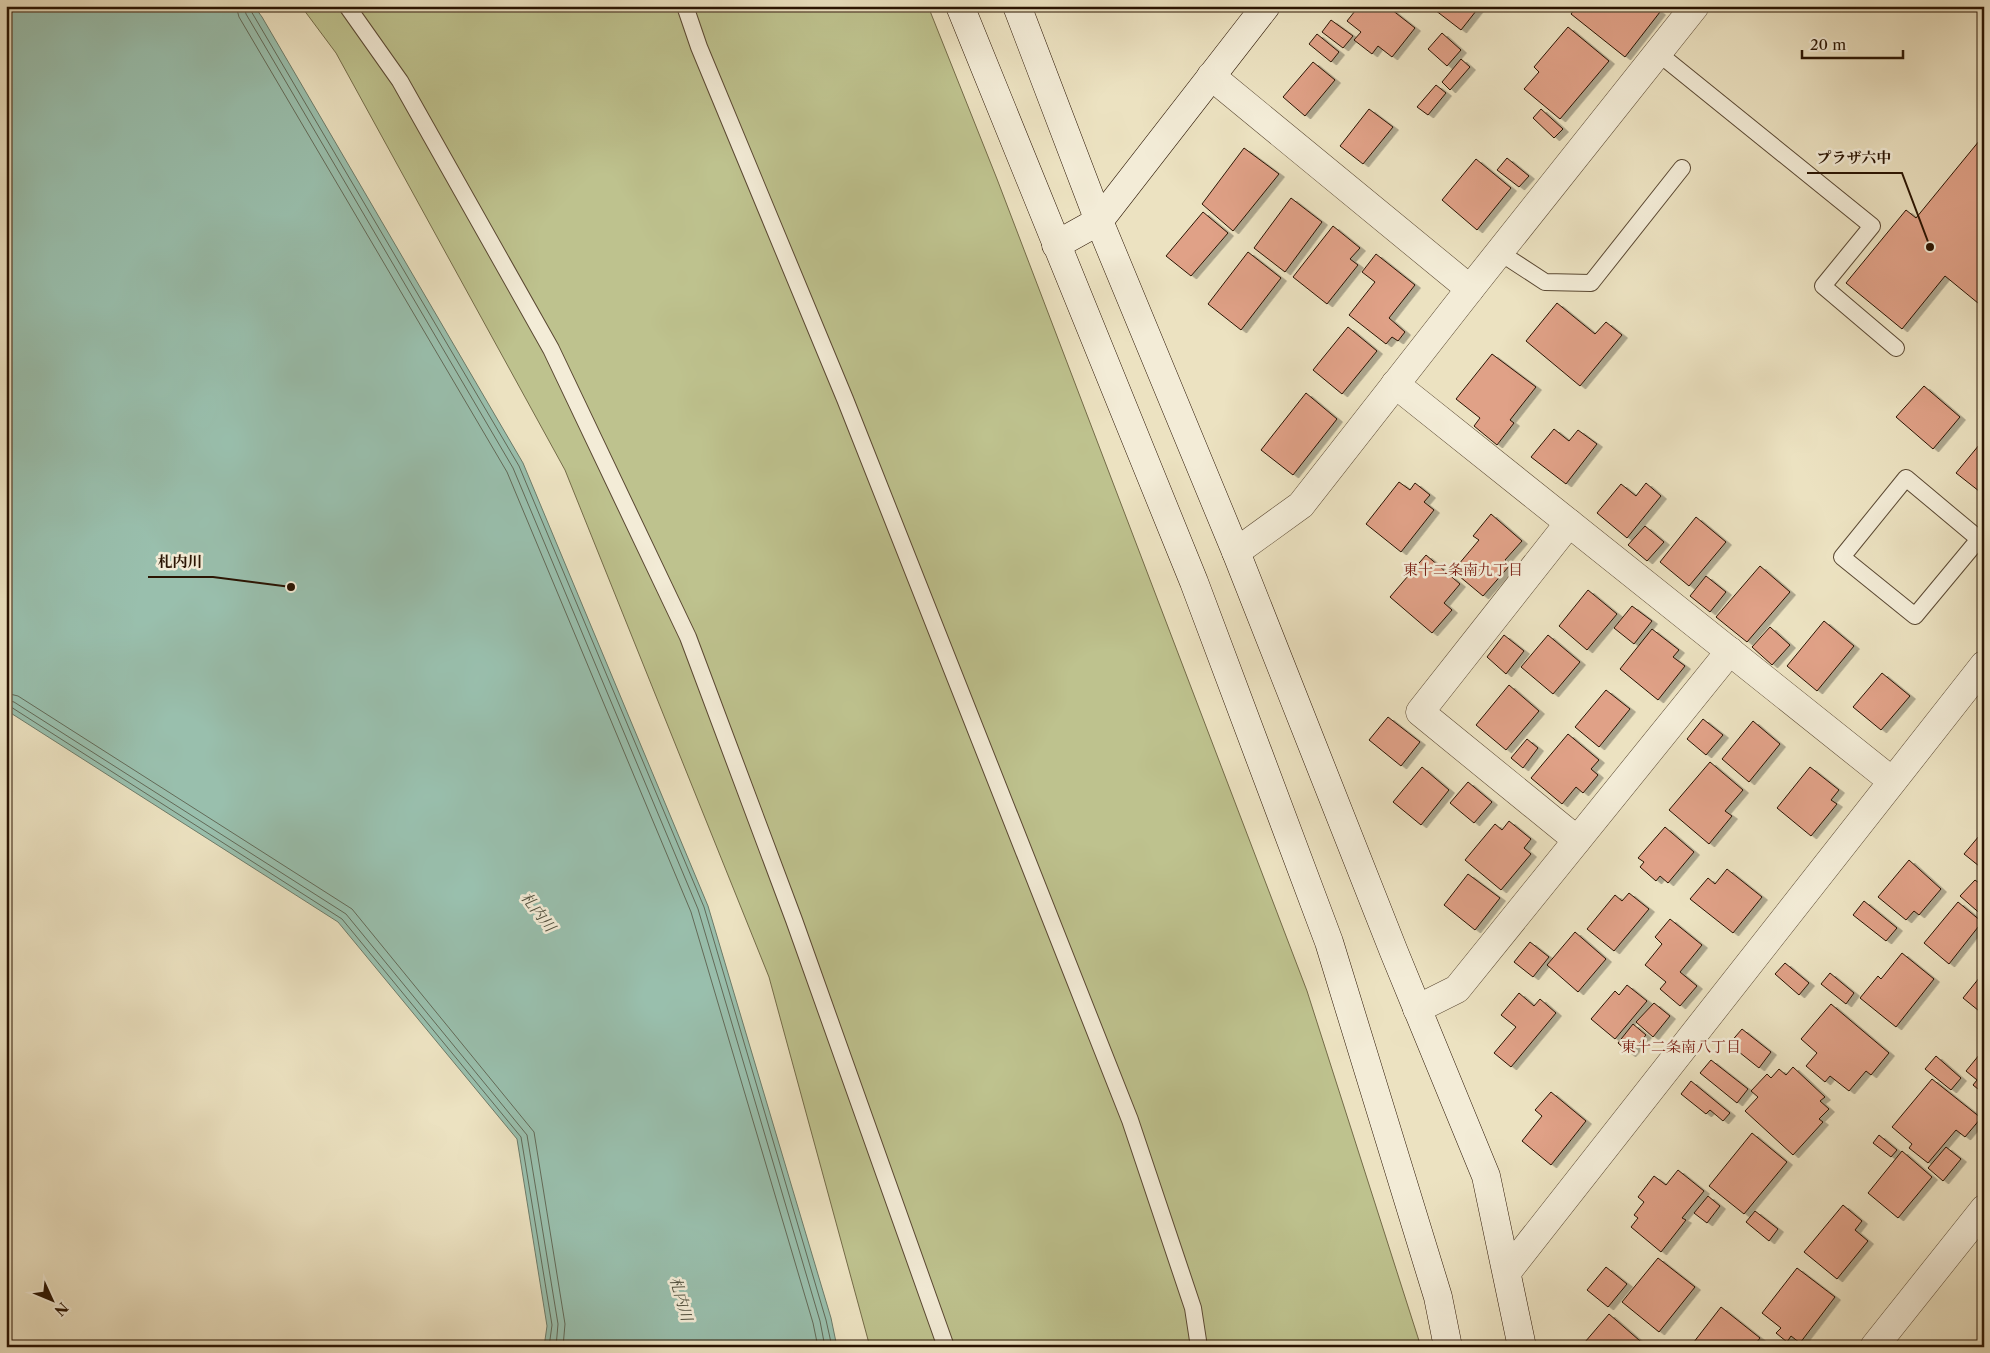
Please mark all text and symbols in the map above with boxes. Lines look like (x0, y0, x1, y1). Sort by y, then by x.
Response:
scale bar (1802, 28, 1904, 60)
text: 20 m (1810, 35, 1846, 54)
callout: プラザ六中 (1807, 143, 1902, 173)
text: プラザ六中 (1816, 148, 1892, 167)
callout: 札内川 (148, 547, 213, 577)
text: 札内川 (157, 552, 203, 571)
district label: 東十二条南九丁目 (1403, 560, 1523, 579)
water label: 札内川 (517, 888, 561, 937)
district label: 東十二条南八丁目 (1621, 1037, 1741, 1056)
water label: 札内川 (666, 1275, 697, 1325)
north arrow (28, 1276, 78, 1326)
text: N (51, 1298, 72, 1320)

